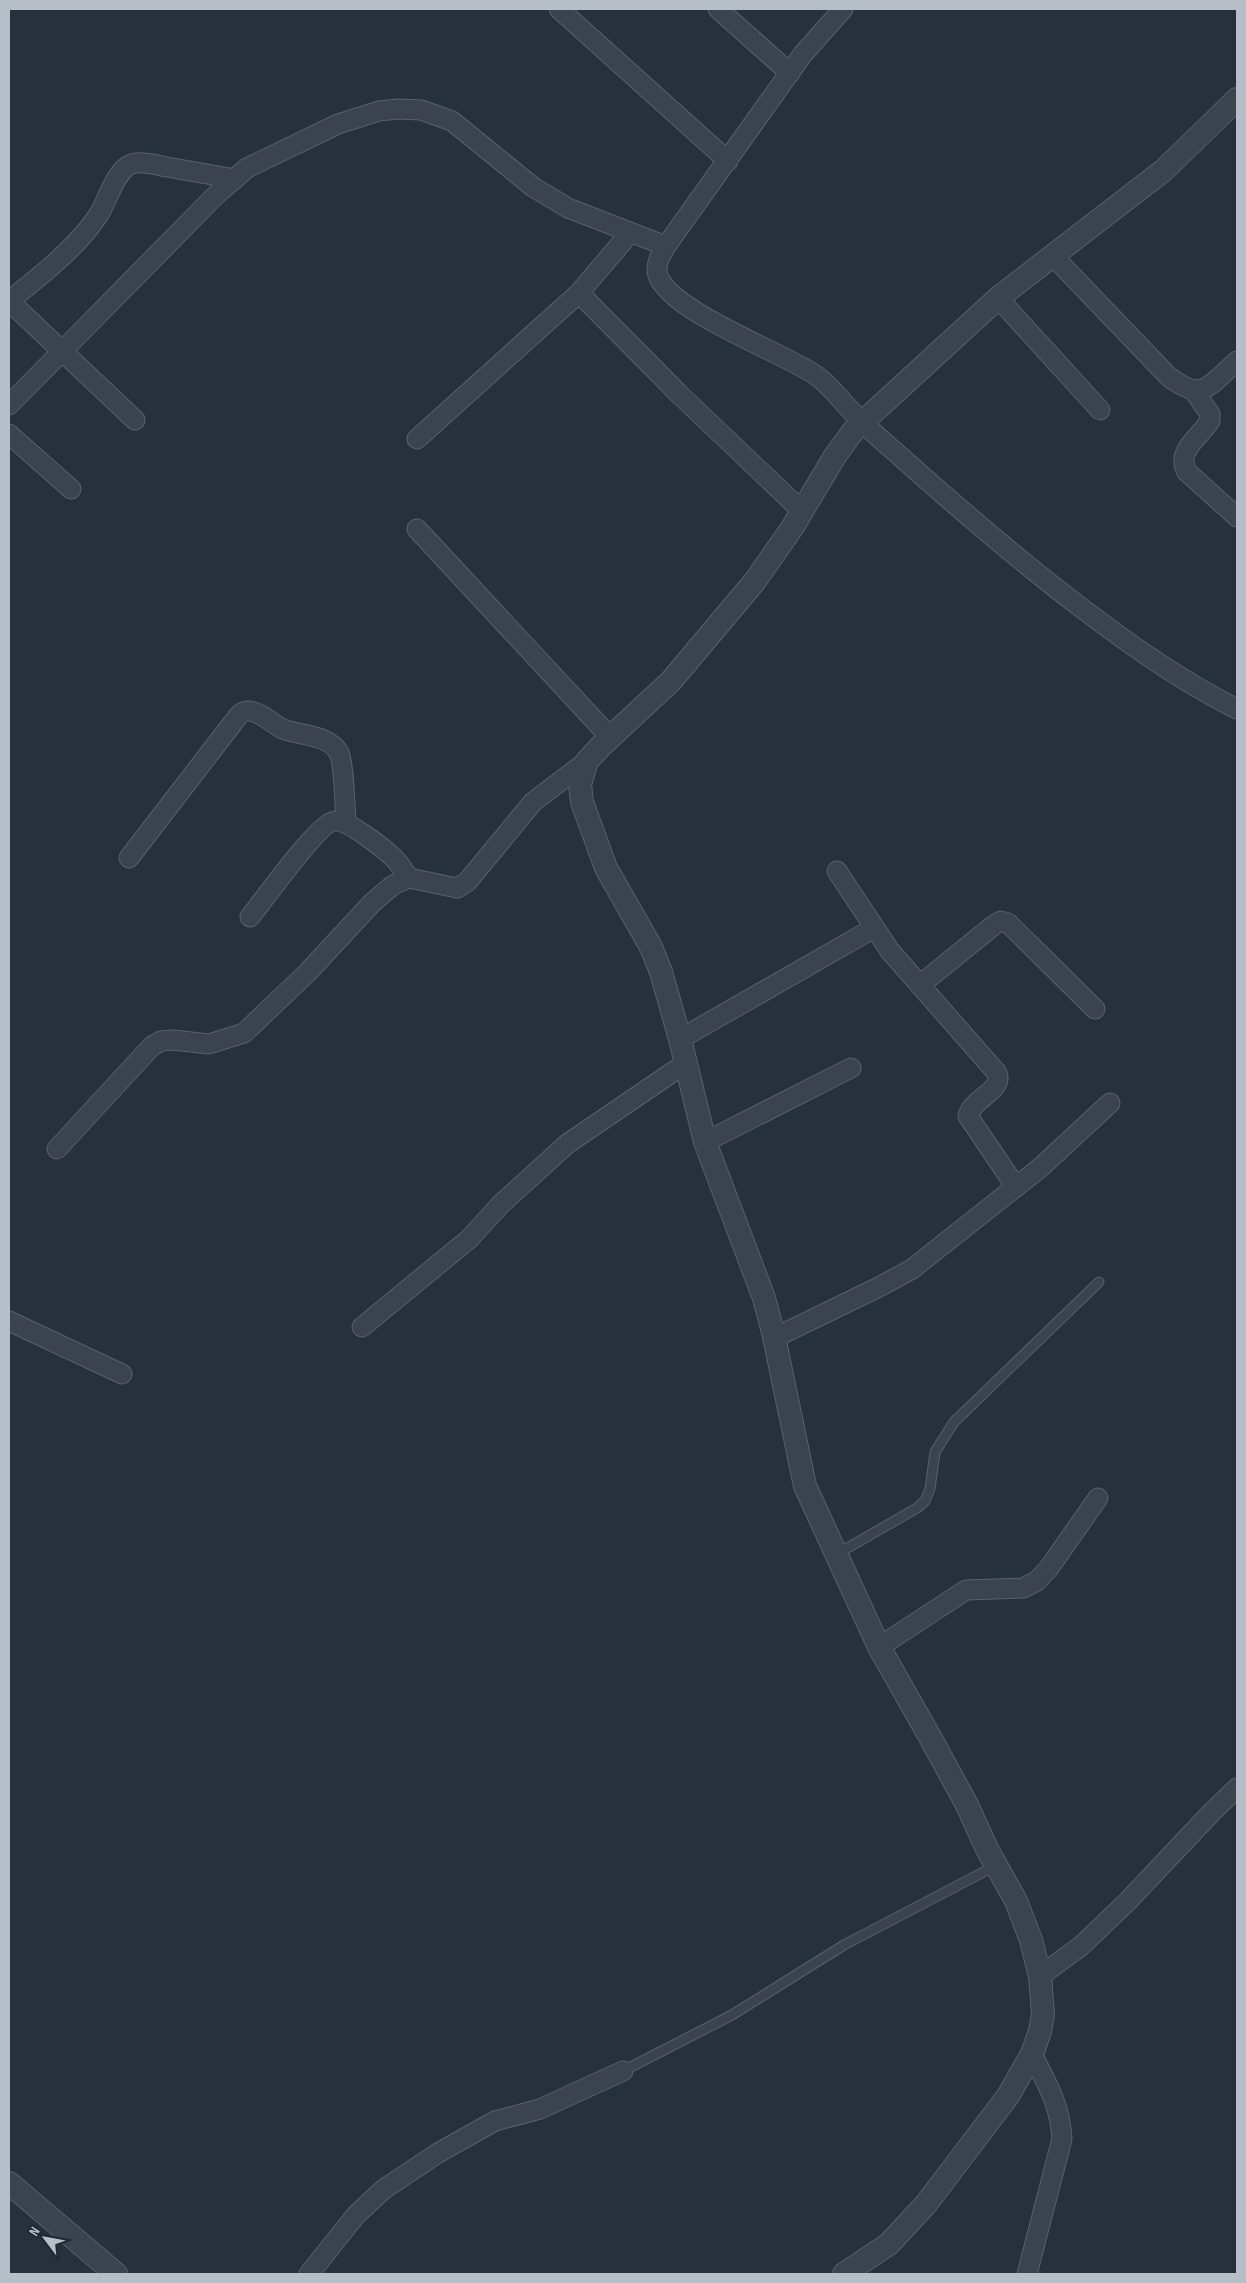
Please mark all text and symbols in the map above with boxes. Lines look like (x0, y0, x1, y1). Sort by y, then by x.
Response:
north arrow (20, 2213, 70, 2263)
text: N (25, 2224, 44, 2239)

